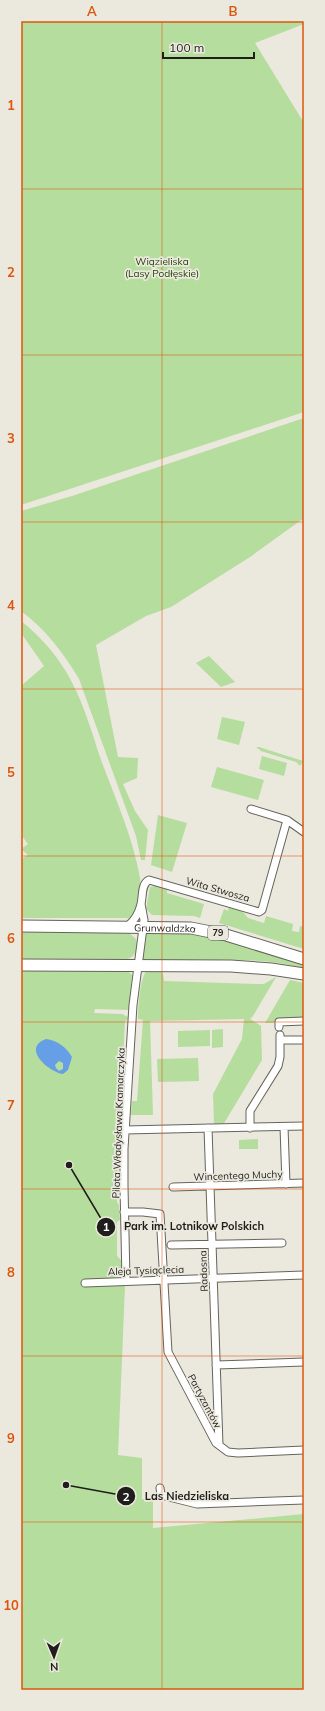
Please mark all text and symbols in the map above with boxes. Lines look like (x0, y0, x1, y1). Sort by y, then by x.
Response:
text: A (87, 3, 97, 19)
text: B (229, 3, 238, 19)
scale bar (163, 34, 254, 60)
text: 100 m (169, 40, 204, 55)
text: 1 (7, 97, 15, 113)
park label: Wiązieliska (Lasy Podłęskie) (125, 255, 199, 280)
text: 2 (7, 264, 15, 280)
text: 3 (7, 430, 15, 446)
text: 4 (7, 597, 15, 613)
text: 5 (7, 764, 15, 780)
street label: Wita Stwosza (184, 874, 251, 905)
street label: Grunwaldzka (134, 921, 197, 936)
road number: 79 (208, 926, 228, 940)
text: 6 (7, 930, 15, 946)
street label: Pilota Władysława Kramarczyka (109, 1047, 128, 1199)
text: 7 (7, 1097, 15, 1113)
street label: Wincentego Muchy (193, 1167, 283, 1184)
callout: Park im. Lotnikow Polskich (96, 1215, 272, 1238)
text: 1 (102, 1219, 110, 1234)
text: Park im. Lotnikow Polskich (124, 1219, 264, 1233)
street label: Radosna (196, 1250, 211, 1292)
street label: Aleja Tysiąclecia (108, 1263, 184, 1278)
text: 8 (7, 1264, 15, 1280)
street label: Partyzantów (185, 1372, 224, 1431)
text: 9 (7, 1430, 15, 1446)
callout: Las Niedzieliska (116, 1485, 237, 1508)
text: 2 (122, 1489, 130, 1504)
text: Las Niedzieliska (145, 1489, 229, 1503)
text: 10 (3, 1597, 19, 1613)
north arrow (34, 1637, 74, 1677)
text: N (50, 1660, 59, 1674)

